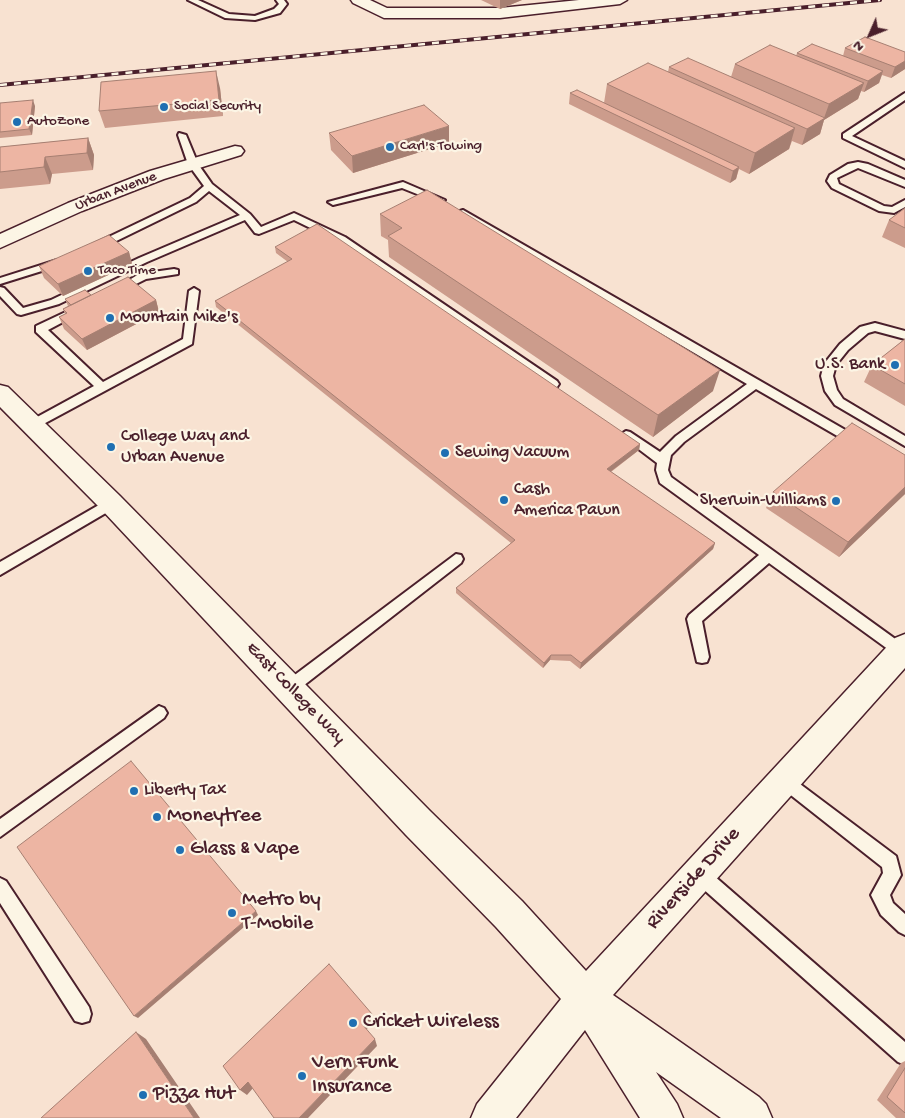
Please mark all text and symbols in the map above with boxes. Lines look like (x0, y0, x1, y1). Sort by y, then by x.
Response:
north arrow (845, 10, 895, 60)
text: N (850, 37, 868, 55)
place label: Social Security (174, 98, 261, 116)
marker: Social Security (158, 101, 170, 113)
place label: AutoZone (27, 113, 89, 131)
marker: AutoZone (11, 116, 23, 128)
place label: Carl's Towing (400, 138, 482, 156)
marker: Carl's Towing (384, 141, 396, 153)
street label: Urban Avenue (73, 168, 159, 216)
place label: Taco Time (98, 262, 156, 280)
marker: Taco Time (82, 265, 94, 277)
place label: Mountain Mike's (120, 307, 238, 329)
marker: Mountain Mike's (104, 312, 116, 324)
place label: U.S. Bank (815, 354, 885, 376)
marker: U.S. Bank (889, 359, 901, 371)
place label: College Way and Urban Avenue (121, 426, 249, 468)
marker: College Way and Urban Avenue (105, 441, 117, 453)
place label: Sewing Vacuum (455, 442, 569, 464)
marker: Sewing Vacuum (439, 447, 451, 459)
place label: Cash America Pawn (514, 479, 620, 522)
place label: Sherwin-Williams (700, 490, 826, 512)
marker: Cash America Pawn (498, 494, 510, 506)
marker: Sherwin-Williams (830, 495, 842, 507)
street label: East College Way (241, 638, 349, 750)
place label: Liberty Tax (144, 780, 227, 802)
marker: Liberty Tax (128, 785, 140, 797)
place label: Moneytree (167, 804, 261, 830)
marker: Moneytree (151, 811, 163, 823)
street label: Riverside Drive (641, 823, 747, 935)
place label: Glass & Vape (190, 837, 299, 863)
marker: Glass & Vape (174, 844, 186, 856)
place label: Metro by T-Mobile (242, 888, 321, 938)
marker: Metro by T-Mobile (226, 907, 238, 919)
place label: Cricket Wireless (363, 1010, 499, 1036)
marker: Cricket Wireless (347, 1017, 359, 1029)
place label: Vern Funk Insurance (312, 1051, 397, 1101)
marker: Vern Funk Insurance (296, 1070, 308, 1082)
place label: Pizza Hut (153, 1082, 235, 1108)
marker: Pizza Hut (137, 1089, 149, 1101)

